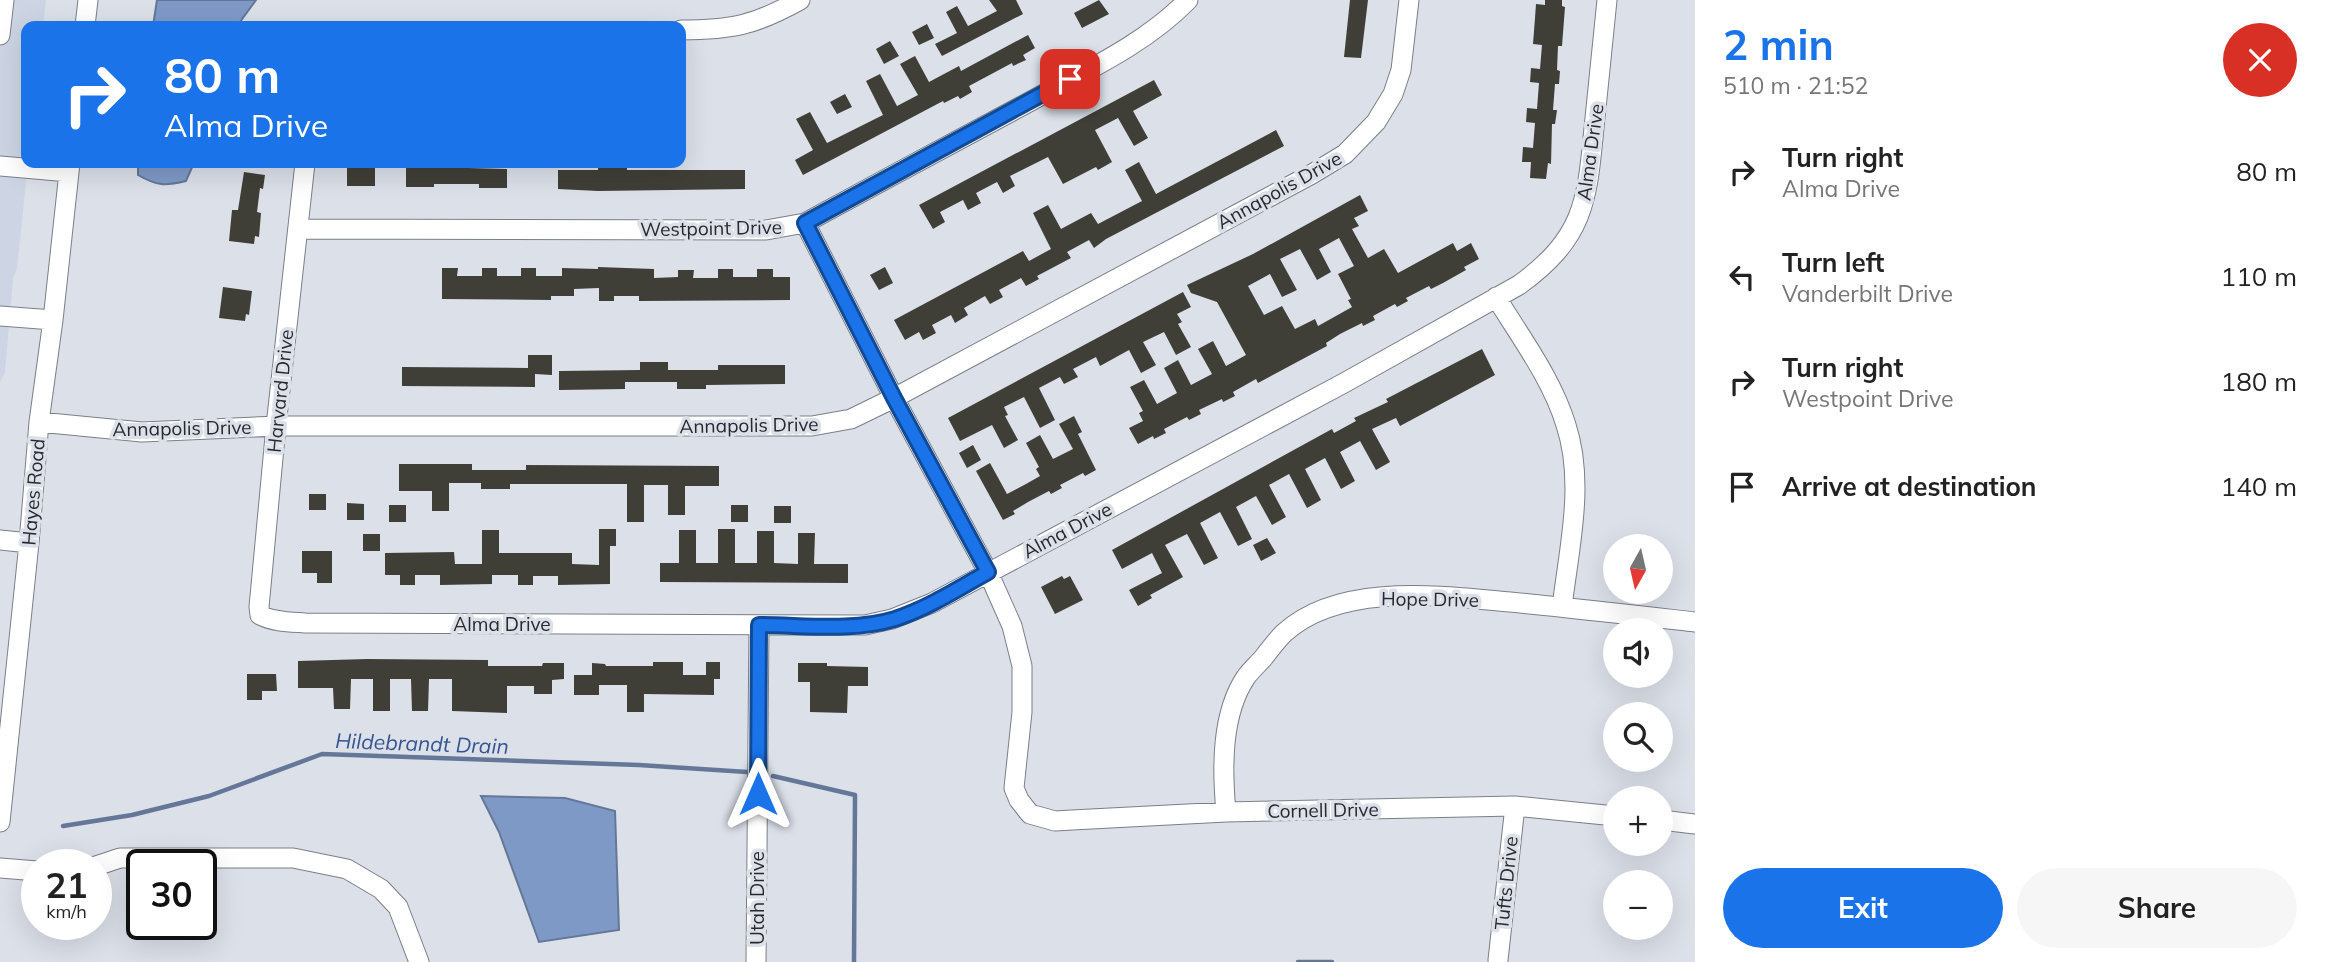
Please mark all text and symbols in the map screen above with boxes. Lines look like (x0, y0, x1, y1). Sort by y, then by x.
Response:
text: 2 min (1723, 18, 1834, 71)
button: close (2223, 23, 2297, 97)
text: 80 m (164, 44, 280, 105)
icon: right (49, 49, 140, 140)
pin (1040, 49, 1100, 109)
icon: arrive (1051, 60, 1089, 98)
text: 510 m · 21:52 (1723, 71, 1868, 100)
street label: Alma Drive (1571, 102, 1609, 202)
text: Alma Drive (164, 105, 328, 145)
text: Turn right (1782, 141, 1903, 174)
street label: Annapolis Drive (1212, 146, 1346, 234)
icon: right (1723, 153, 1761, 191)
text: 80 m (2236, 155, 2297, 188)
text: Alma Drive (1782, 174, 1900, 203)
street label: Westpoint Drive (640, 215, 782, 241)
text: Turn left (1782, 246, 1884, 279)
icon: left (1723, 258, 1761, 296)
text: 110 m (2221, 260, 2297, 293)
text: Vanderbilt Drive (1782, 279, 1953, 308)
street label: Harvard Drive (262, 328, 298, 454)
text: Turn right (1782, 351, 1903, 384)
icon: right (1723, 363, 1761, 401)
text: 180 m (2221, 365, 2297, 398)
text: Westpoint Drive (1782, 384, 1954, 413)
street label: Annapolis Drive (679, 412, 819, 438)
street label: Annapolis Drive (112, 415, 252, 441)
street label: Hayes Road (16, 438, 50, 546)
icon: arrive (1723, 468, 1761, 506)
text: Arrive at destination (1782, 470, 2037, 503)
text: 140 m (2221, 470, 2297, 503)
street label: Alma Drive (1018, 497, 1116, 563)
north arrow (1603, 534, 1673, 604)
map controls (1603, 534, 1673, 940)
street label: Hope Drive (1381, 586, 1479, 612)
street label: Alma Drive (453, 612, 551, 636)
button: sound (1603, 618, 1673, 688)
button: search (1603, 702, 1673, 772)
water label: Hildebrandt Drain (335, 727, 509, 759)
position arrow (721, 757, 795, 831)
button: + (1603, 786, 1673, 856)
street label: Cornell Drive (1267, 797, 1379, 823)
street label: Tufts Drive (1489, 835, 1523, 931)
speed limit sign: 30 (126, 849, 217, 940)
street label: Utah Drive (745, 851, 769, 945)
text: 21 (45, 863, 88, 907)
button: Exit (1723, 868, 2003, 948)
button: Share (2017, 868, 2297, 948)
button: − (1603, 870, 1673, 940)
text: km/h (46, 900, 87, 923)

